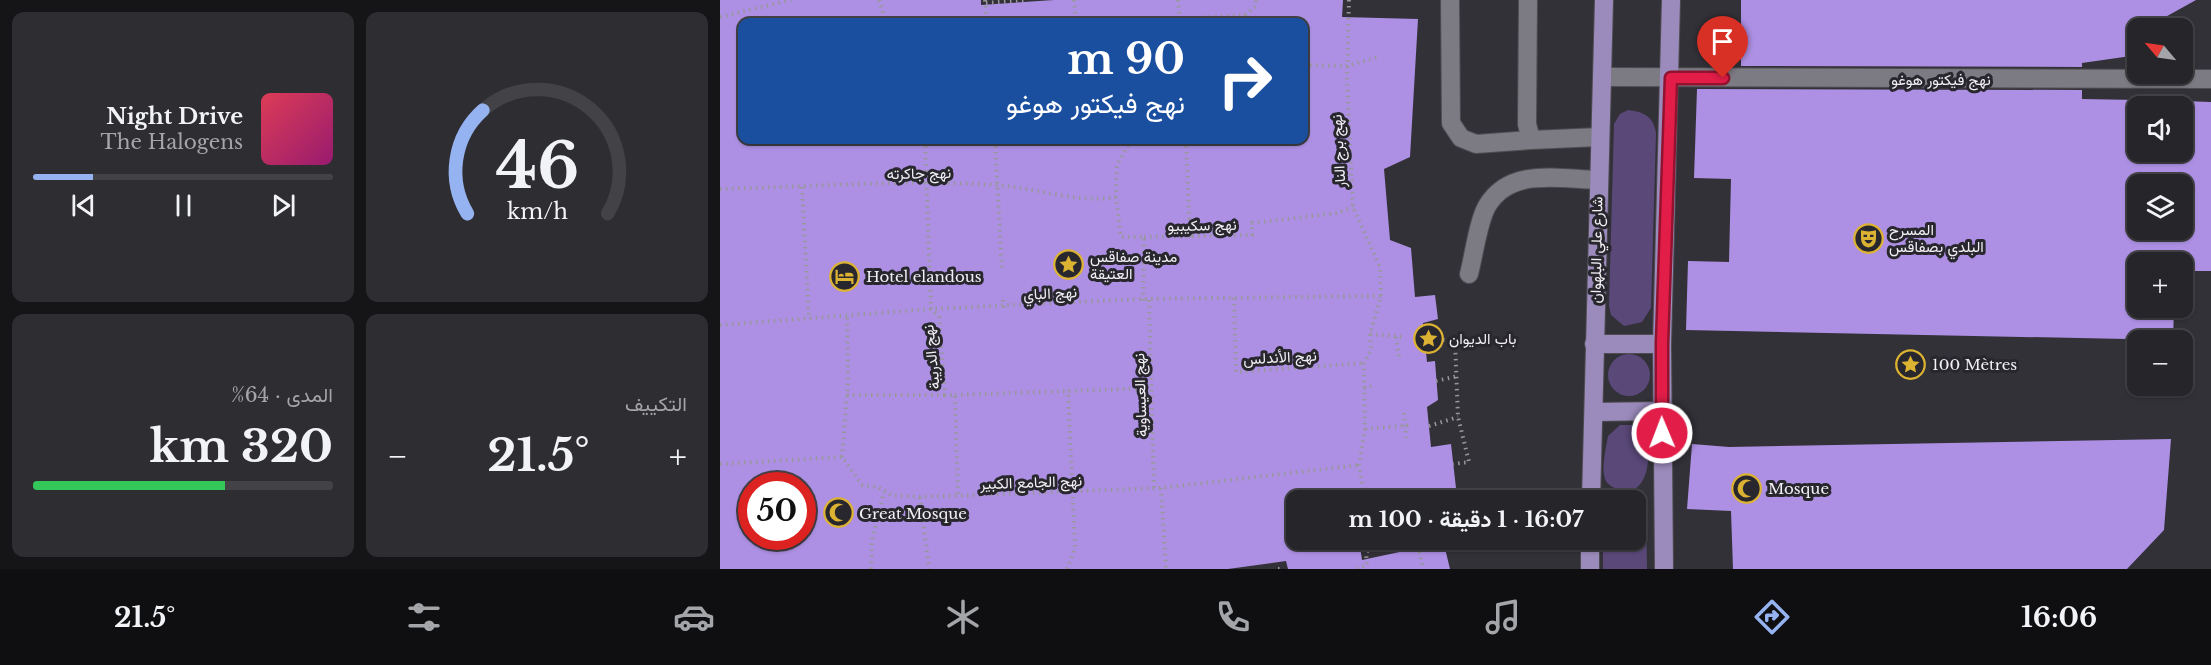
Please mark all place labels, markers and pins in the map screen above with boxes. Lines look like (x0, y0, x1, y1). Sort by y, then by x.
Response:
pin (1697, 16, 1748, 78)
place label: المسرح البلدي بصفاقس (1889, 220, 1984, 260)
theatre icon: المسرح البلدي بصفاقس (1852, 222, 1884, 254)
place label: مدينة صفاقس العتيقة (1090, 247, 1177, 283)
place icon: مدينة صفاقس العتيقة (1053, 249, 1085, 281)
hotel icon: Hotel elandous (829, 260, 861, 292)
place label: Hotel elandous (866, 267, 982, 286)
place icon: باب الديوان (1412, 322, 1444, 354)
place label: باب الديوان (1449, 329, 1516, 348)
place icon: 100 Mètres (1895, 348, 1927, 380)
place label: 100 Mètres (1932, 355, 2017, 374)
mosque icon: Mosque (1731, 472, 1763, 504)
place label: Mosque (1768, 479, 1829, 498)
mosque icon: Great Mosque (822, 497, 854, 529)
place label: Great Mosque (859, 504, 967, 523)

